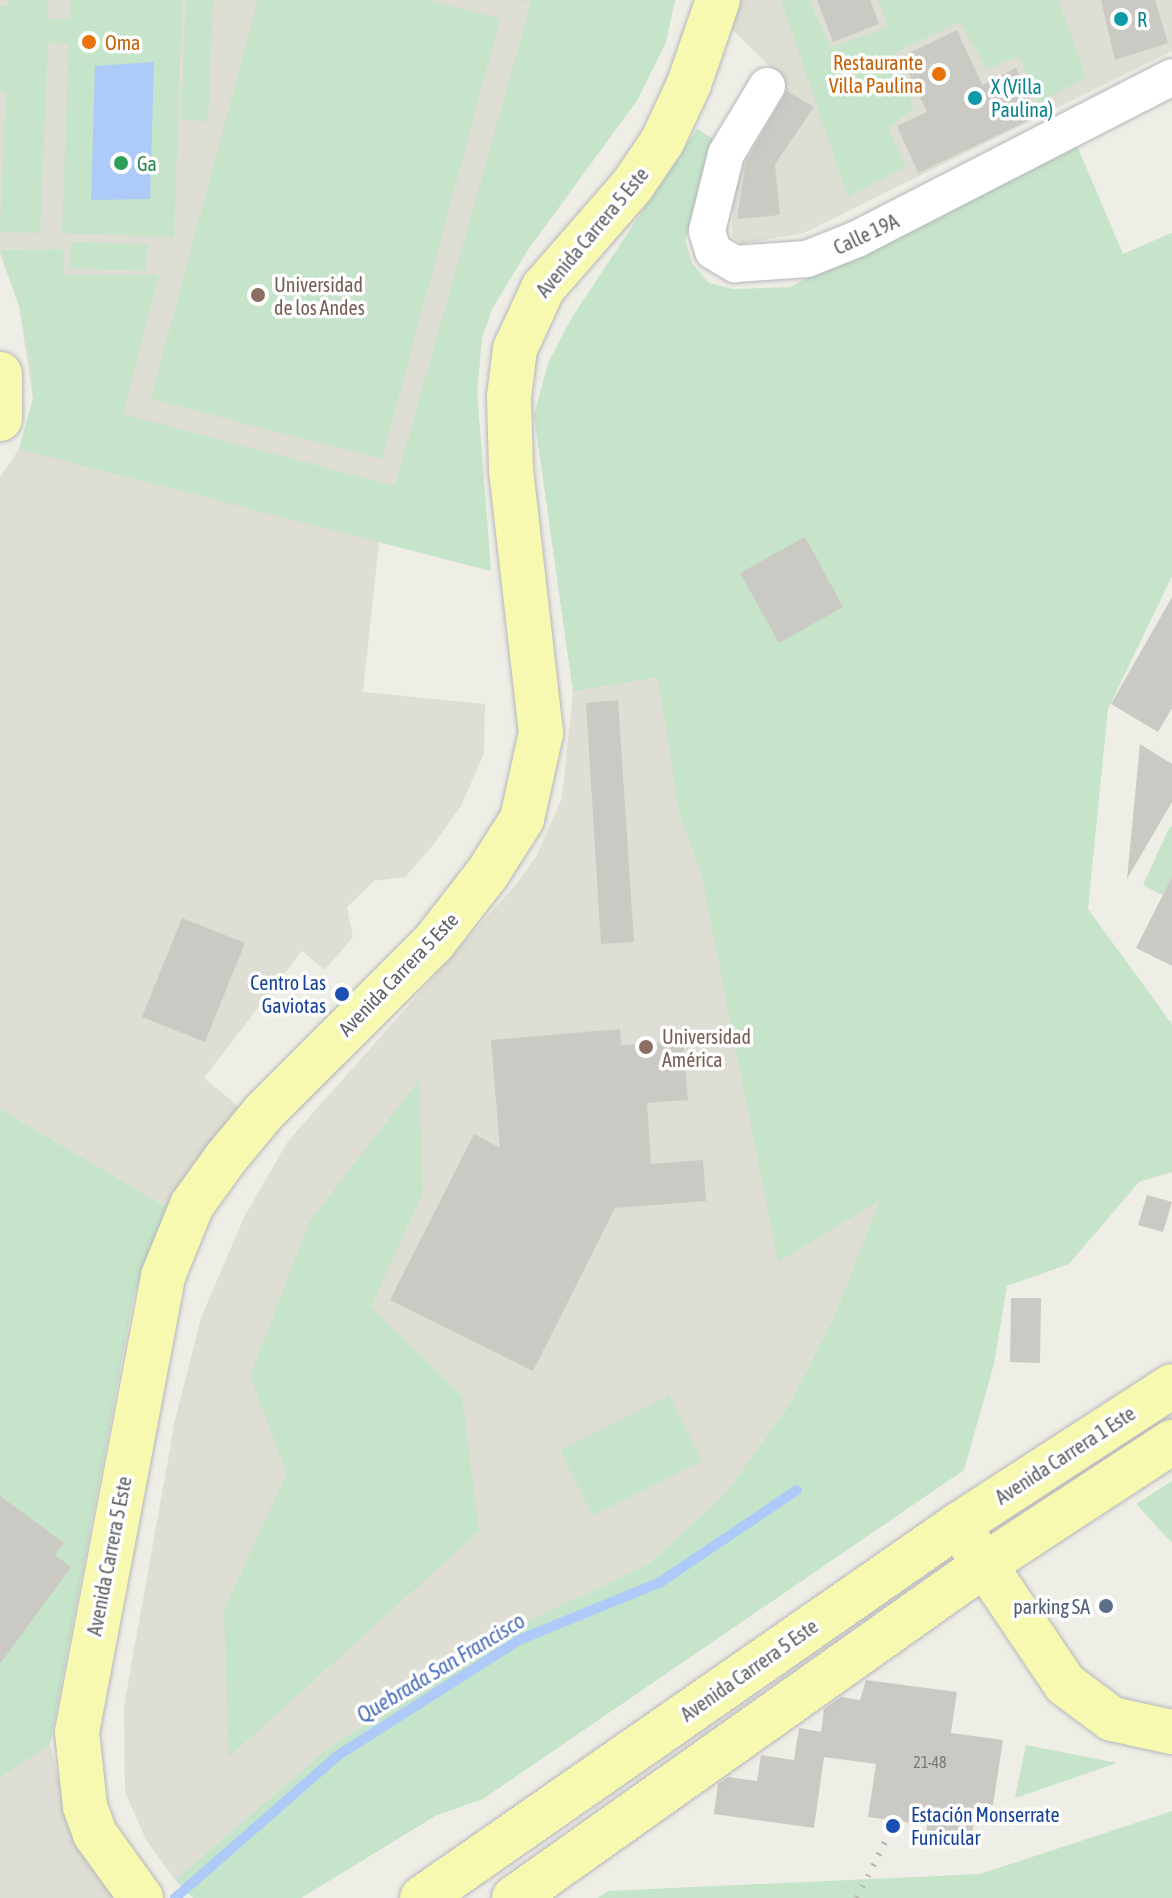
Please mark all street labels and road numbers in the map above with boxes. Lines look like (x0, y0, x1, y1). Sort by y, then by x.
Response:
street label: Avenida Carrera 5 Este (531, 162, 653, 302)
street label: Calle 19A (830, 209, 902, 259)
street label: Avenida Carrera 5 Este (333, 907, 463, 1041)
street label: Avenida Carrera 1 Este (991, 1401, 1139, 1509)
street label: Avenida Carrera 5 Este (82, 1474, 136, 1638)
street label: Avenida Carrera 5 Este (676, 1614, 822, 1726)

